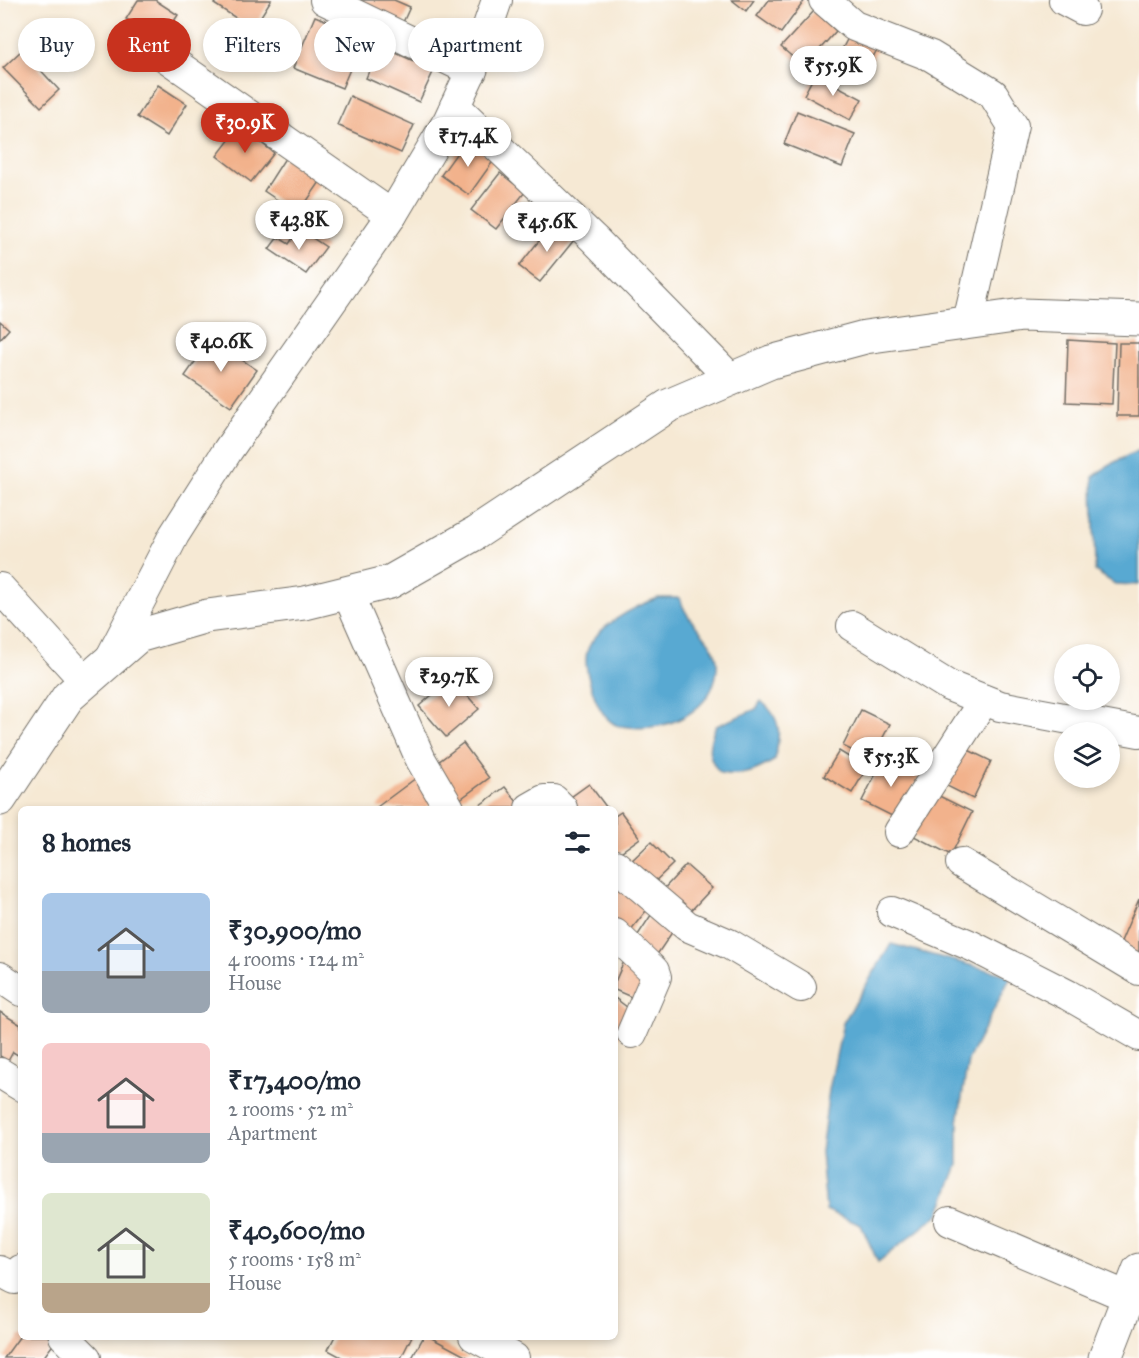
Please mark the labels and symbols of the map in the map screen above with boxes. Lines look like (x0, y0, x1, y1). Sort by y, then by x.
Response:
pin: ₹55.9K (784, 46, 882, 97)
pin: ₹30.9K (196, 103, 294, 154)
pin: ₹17.4K (419, 117, 517, 168)
pin: ₹43.8K (250, 200, 348, 251)
pin: ₹45.6K (498, 202, 596, 253)
pin: ₹40.6K (172, 322, 270, 373)
pin: ₹29.7K (400, 657, 498, 708)
pin: ₹55.3K (842, 737, 940, 788)

